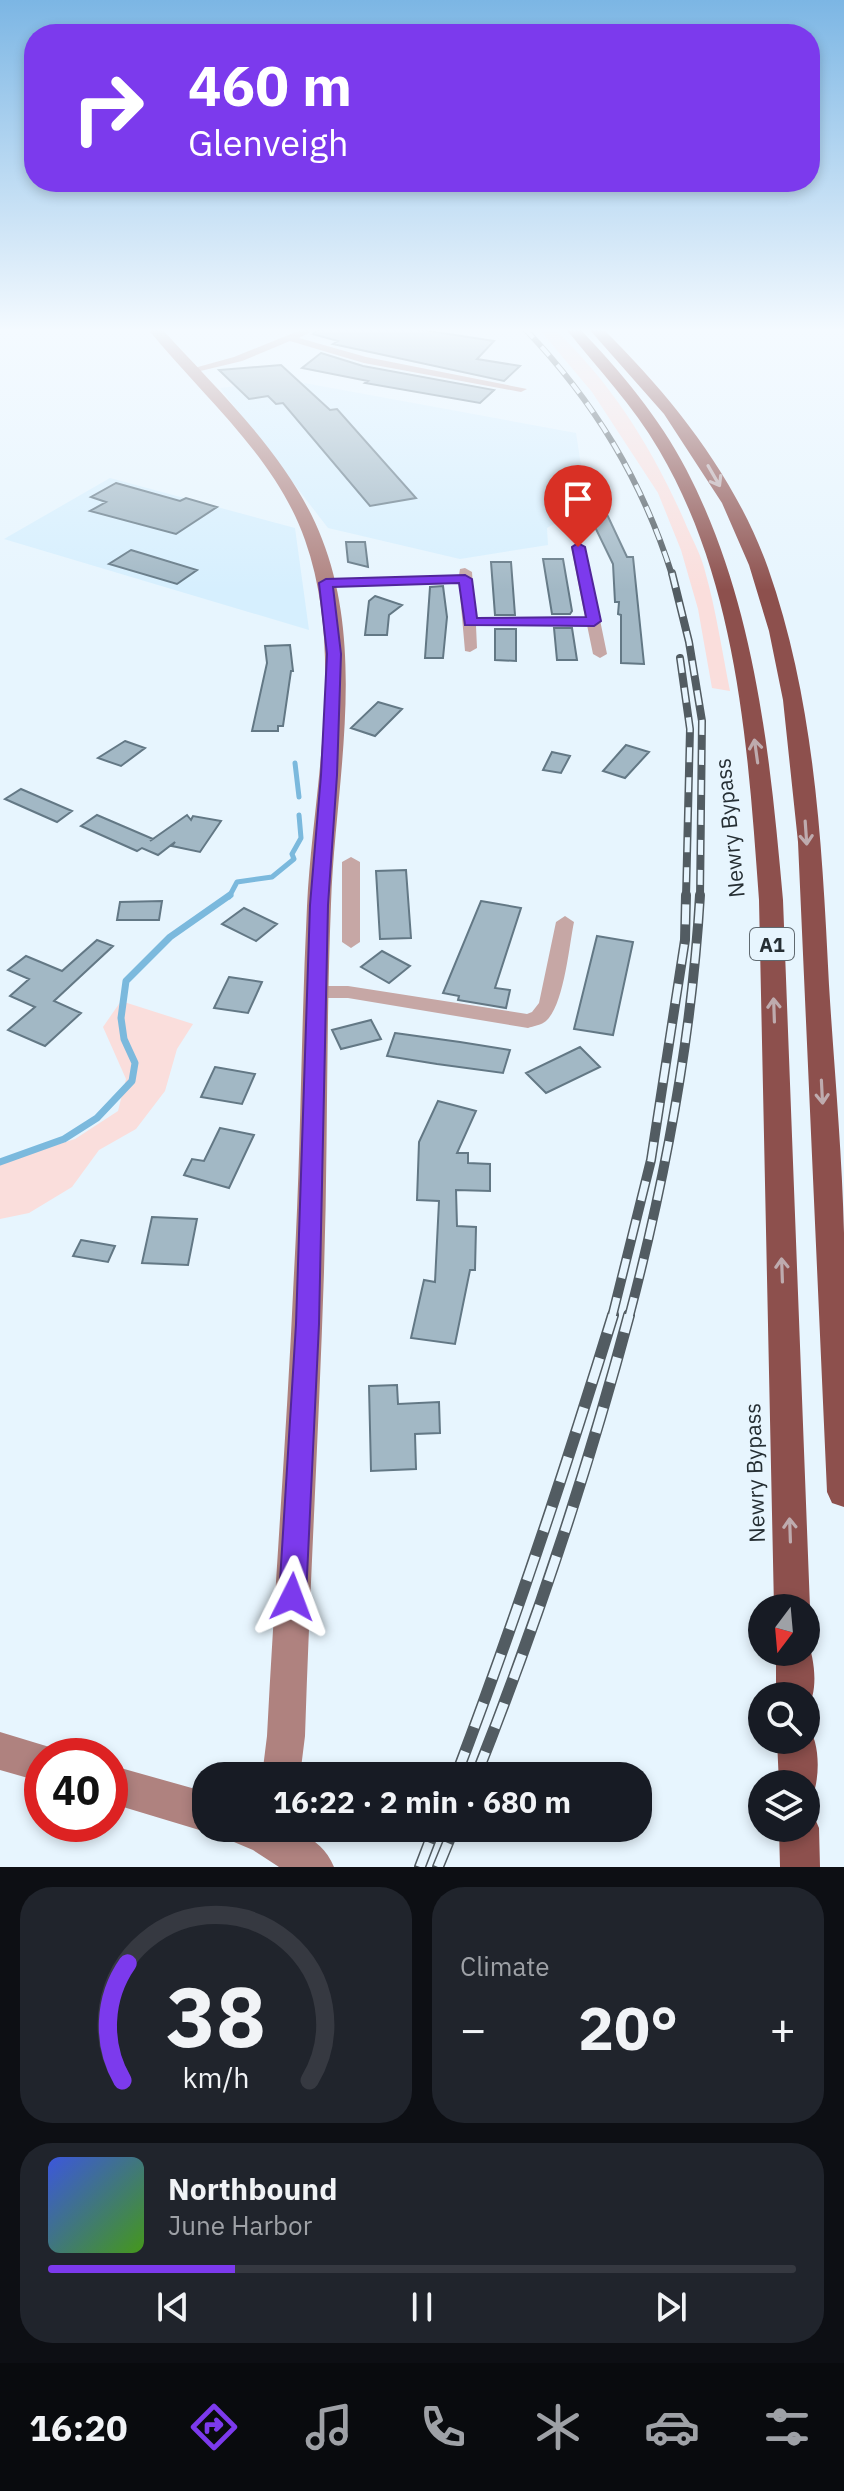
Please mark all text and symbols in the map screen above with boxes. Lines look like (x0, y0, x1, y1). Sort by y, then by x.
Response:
text: 460 m (188, 49, 352, 121)
icon: right (56, 56, 160, 160)
text: Glenveigh (188, 119, 348, 166)
one-way arrow (707, 464, 722, 488)
pin (544, 465, 612, 547)
icon: arrive (556, 477, 600, 521)
one-way arrow (748, 739, 763, 764)
street label: Newry Bypass (707, 757, 751, 899)
one-way arrow (799, 819, 814, 846)
road number: A1 (750, 928, 794, 960)
one-way arrow (767, 997, 782, 1024)
one-way arrow (815, 1078, 830, 1105)
one-way arrow (774, 1257, 789, 1284)
street label: Newry Bypass (737, 1403, 771, 1543)
one-way arrow (782, 1517, 797, 1544)
position arrow (250, 1555, 334, 1639)
north arrow (748, 1594, 820, 1666)
map controls (748, 1594, 820, 1842)
button: search (748, 1682, 820, 1754)
speed limit sign: 40 (24, 1738, 128, 1842)
button: layers (748, 1770, 820, 1842)
text: 16:22 · 2 min · 680 m (273, 1782, 571, 1821)
text: Climate (460, 1949, 550, 1983)
text: 38 (166, 1962, 266, 2070)
text: 20° (578, 1988, 678, 2067)
text: − (460, 2000, 486, 2057)
text: + (770, 2000, 796, 2057)
text: km/h (182, 2059, 250, 2096)
text: Northbound (168, 2169, 337, 2208)
text: June Harbor (168, 2208, 312, 2242)
icon: previous (151, 2285, 195, 2329)
icon: pause (400, 2285, 444, 2329)
icon: next (649, 2285, 693, 2329)
icon: directions (186, 2399, 242, 2455)
icon: music (301, 2399, 357, 2455)
icon: phone (415, 2399, 471, 2455)
icon: climate (530, 2399, 586, 2455)
icon: car (644, 2399, 700, 2455)
icon: filters (759, 2399, 815, 2455)
text: 16:20 (29, 2404, 128, 2451)

